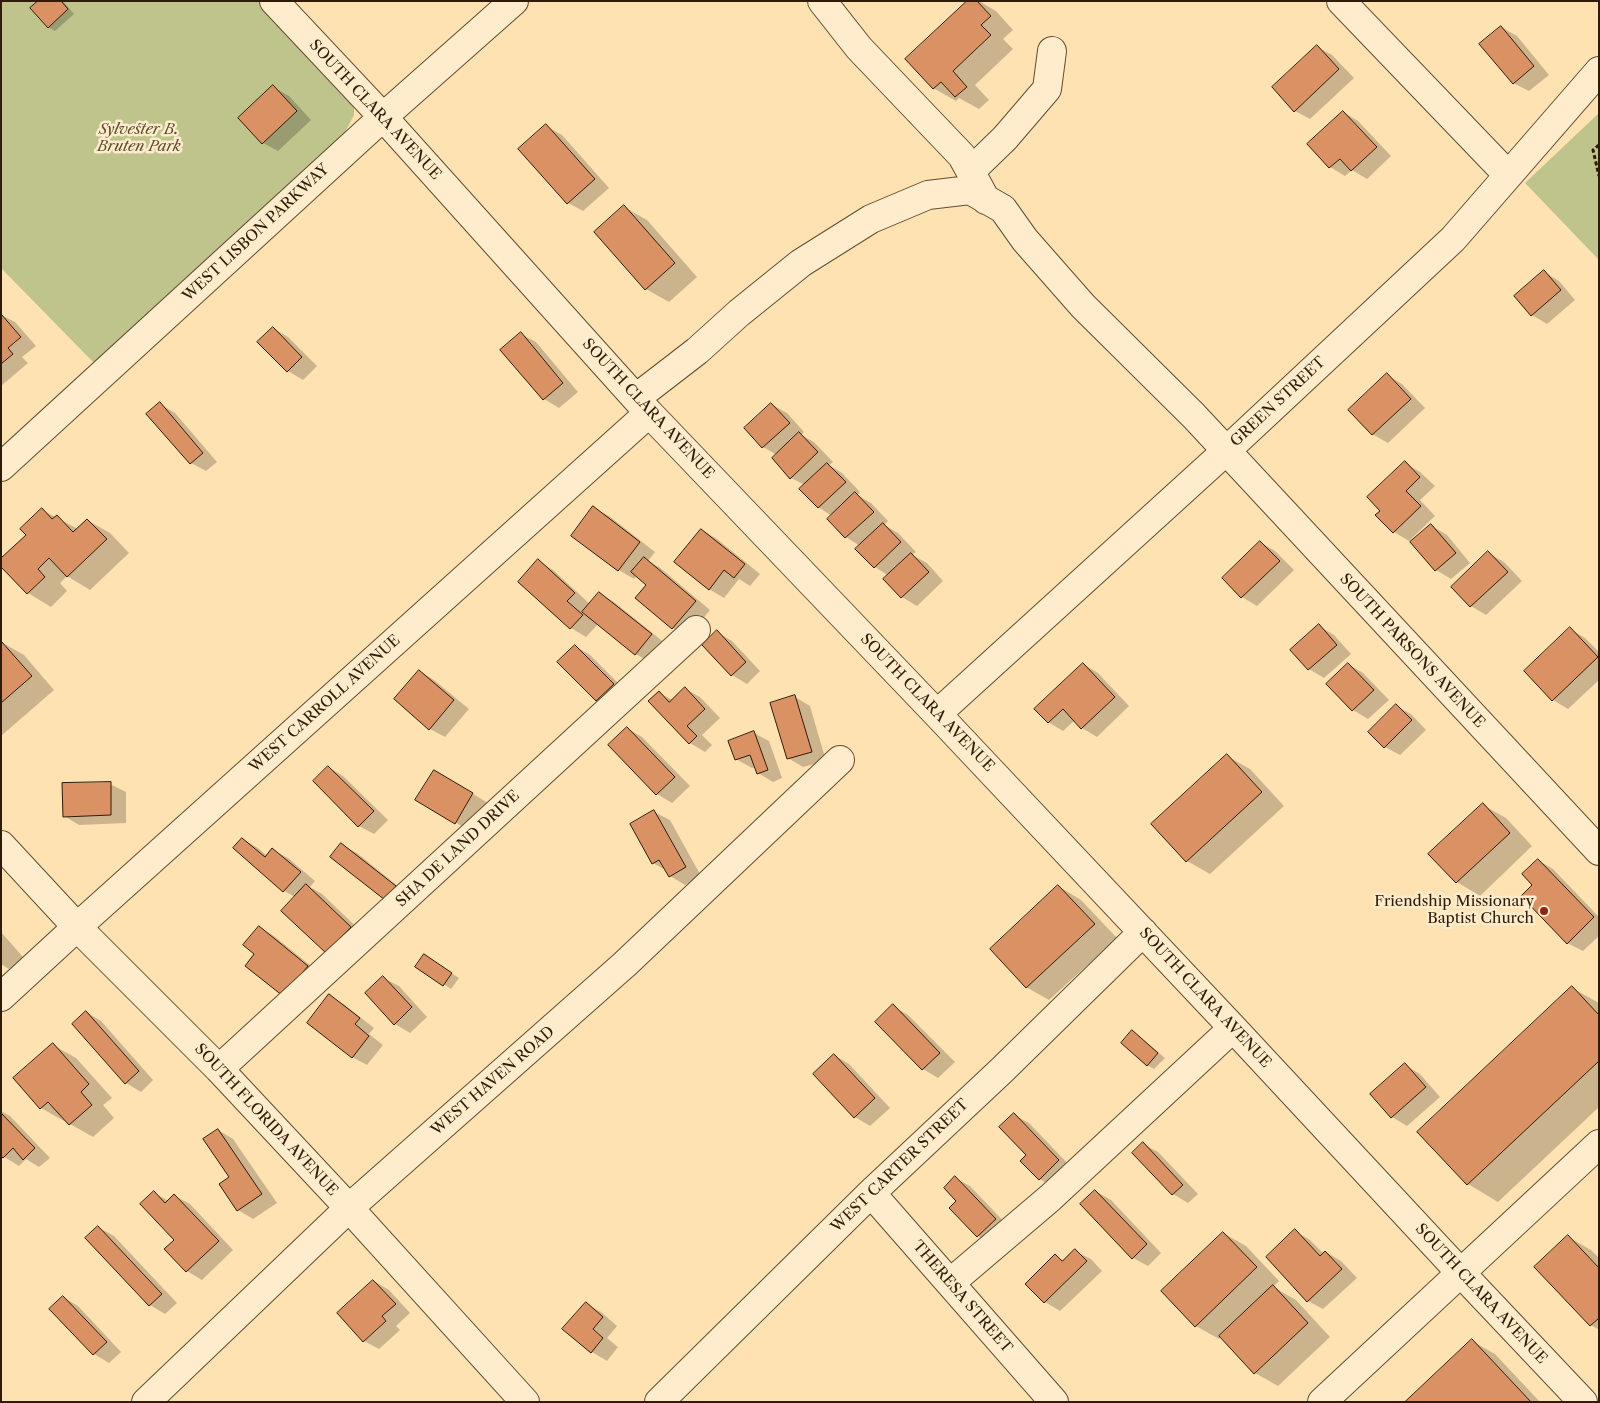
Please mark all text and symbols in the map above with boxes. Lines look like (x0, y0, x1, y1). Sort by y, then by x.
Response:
street label: SOUTH CLARA AVENUE (305, 36, 445, 184)
park label: Sylvester B. Bruten Park (97, 121, 181, 156)
street label: WEST LISBON PARKWAY (179, 161, 333, 305)
street label: SOUTH CLARA AVENUE (578, 335, 718, 483)
street label: GREEN STREET (1227, 353, 1329, 451)
street label: SOUTH PARSONS AVENUE (1336, 570, 1488, 732)
street label: SOUTH CLARA AVENUE (856, 630, 998, 776)
street label: WEST CARROLL AVENUE (246, 631, 404, 777)
street label: SHA DE LAND DRIVE (392, 787, 524, 911)
place label: Friendship Missionary Baptist Church (1374, 893, 1534, 928)
marker: Friendship Missionary Baptist Church (1538, 905, 1550, 917)
street label: SOUTH CLARA AVENUE (1135, 924, 1275, 1072)
street label: WEST HAVEN ROAD (428, 1023, 558, 1139)
street label: SOUTH FLORIDA AVENUE (191, 1040, 341, 1200)
street label: WEST CARTER STREET (828, 1096, 972, 1236)
street label: SOUTH CLARA AVENUE (1411, 1220, 1551, 1368)
street label: THERESA STREET (908, 1237, 1016, 1357)

